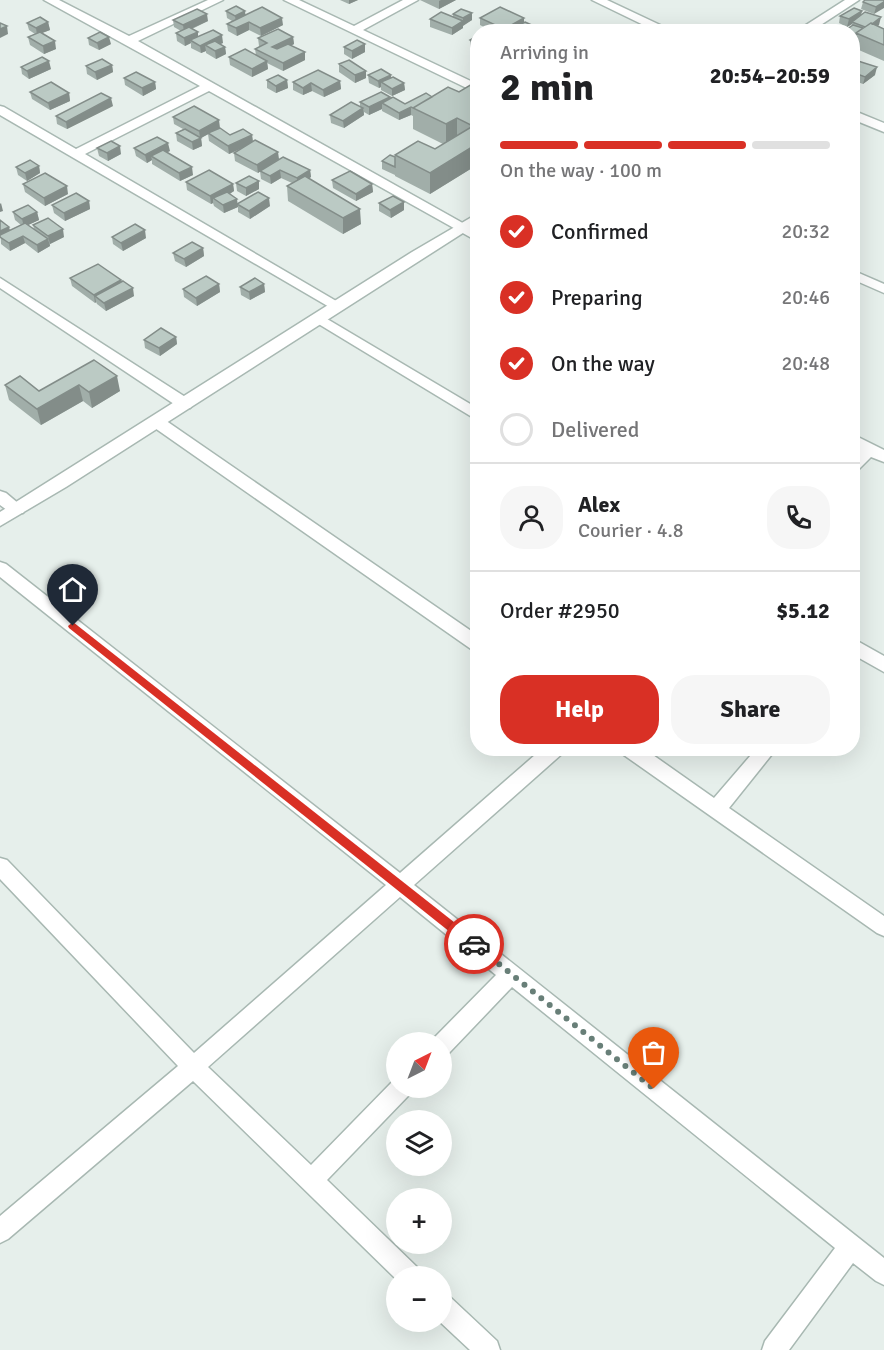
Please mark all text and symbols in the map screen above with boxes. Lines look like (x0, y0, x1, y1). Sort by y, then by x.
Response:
text: Arriving in (500, 40, 589, 65)
text: 20:54–20:59 (710, 62, 830, 89)
text: 2 min (500, 63, 594, 111)
text: On the way · 100 m (500, 158, 662, 183)
icon: check (500, 215, 533, 248)
text: Confirmed (551, 218, 649, 245)
text: 20:32 (781, 219, 830, 244)
icon: check (500, 281, 533, 314)
text: Preparing (551, 284, 643, 311)
text: 20:46 (781, 285, 830, 310)
icon: check (500, 347, 533, 380)
text: On the way (551, 350, 655, 377)
text: 20:48 (781, 351, 830, 376)
text: Delivered (551, 416, 639, 443)
button: person (500, 486, 563, 549)
button: phone (767, 486, 830, 549)
text: Alex (578, 491, 620, 518)
text: Courier · 4.8 (578, 518, 684, 543)
pin (47, 564, 98, 626)
icon: home (56, 573, 89, 606)
text: Order #2950 (500, 597, 620, 624)
text: $5.12 (776, 597, 830, 624)
button: Help (500, 675, 659, 744)
button: Share (671, 675, 830, 744)
courier (444, 914, 504, 974)
icon: car (458, 928, 491, 961)
pin (628, 1027, 679, 1089)
north arrow (386, 1032, 452, 1098)
map controls (386, 1032, 452, 1332)
icon: bag (637, 1036, 670, 1069)
button: layers (386, 1110, 452, 1176)
button: + (386, 1188, 452, 1254)
button: − (386, 1266, 452, 1332)

